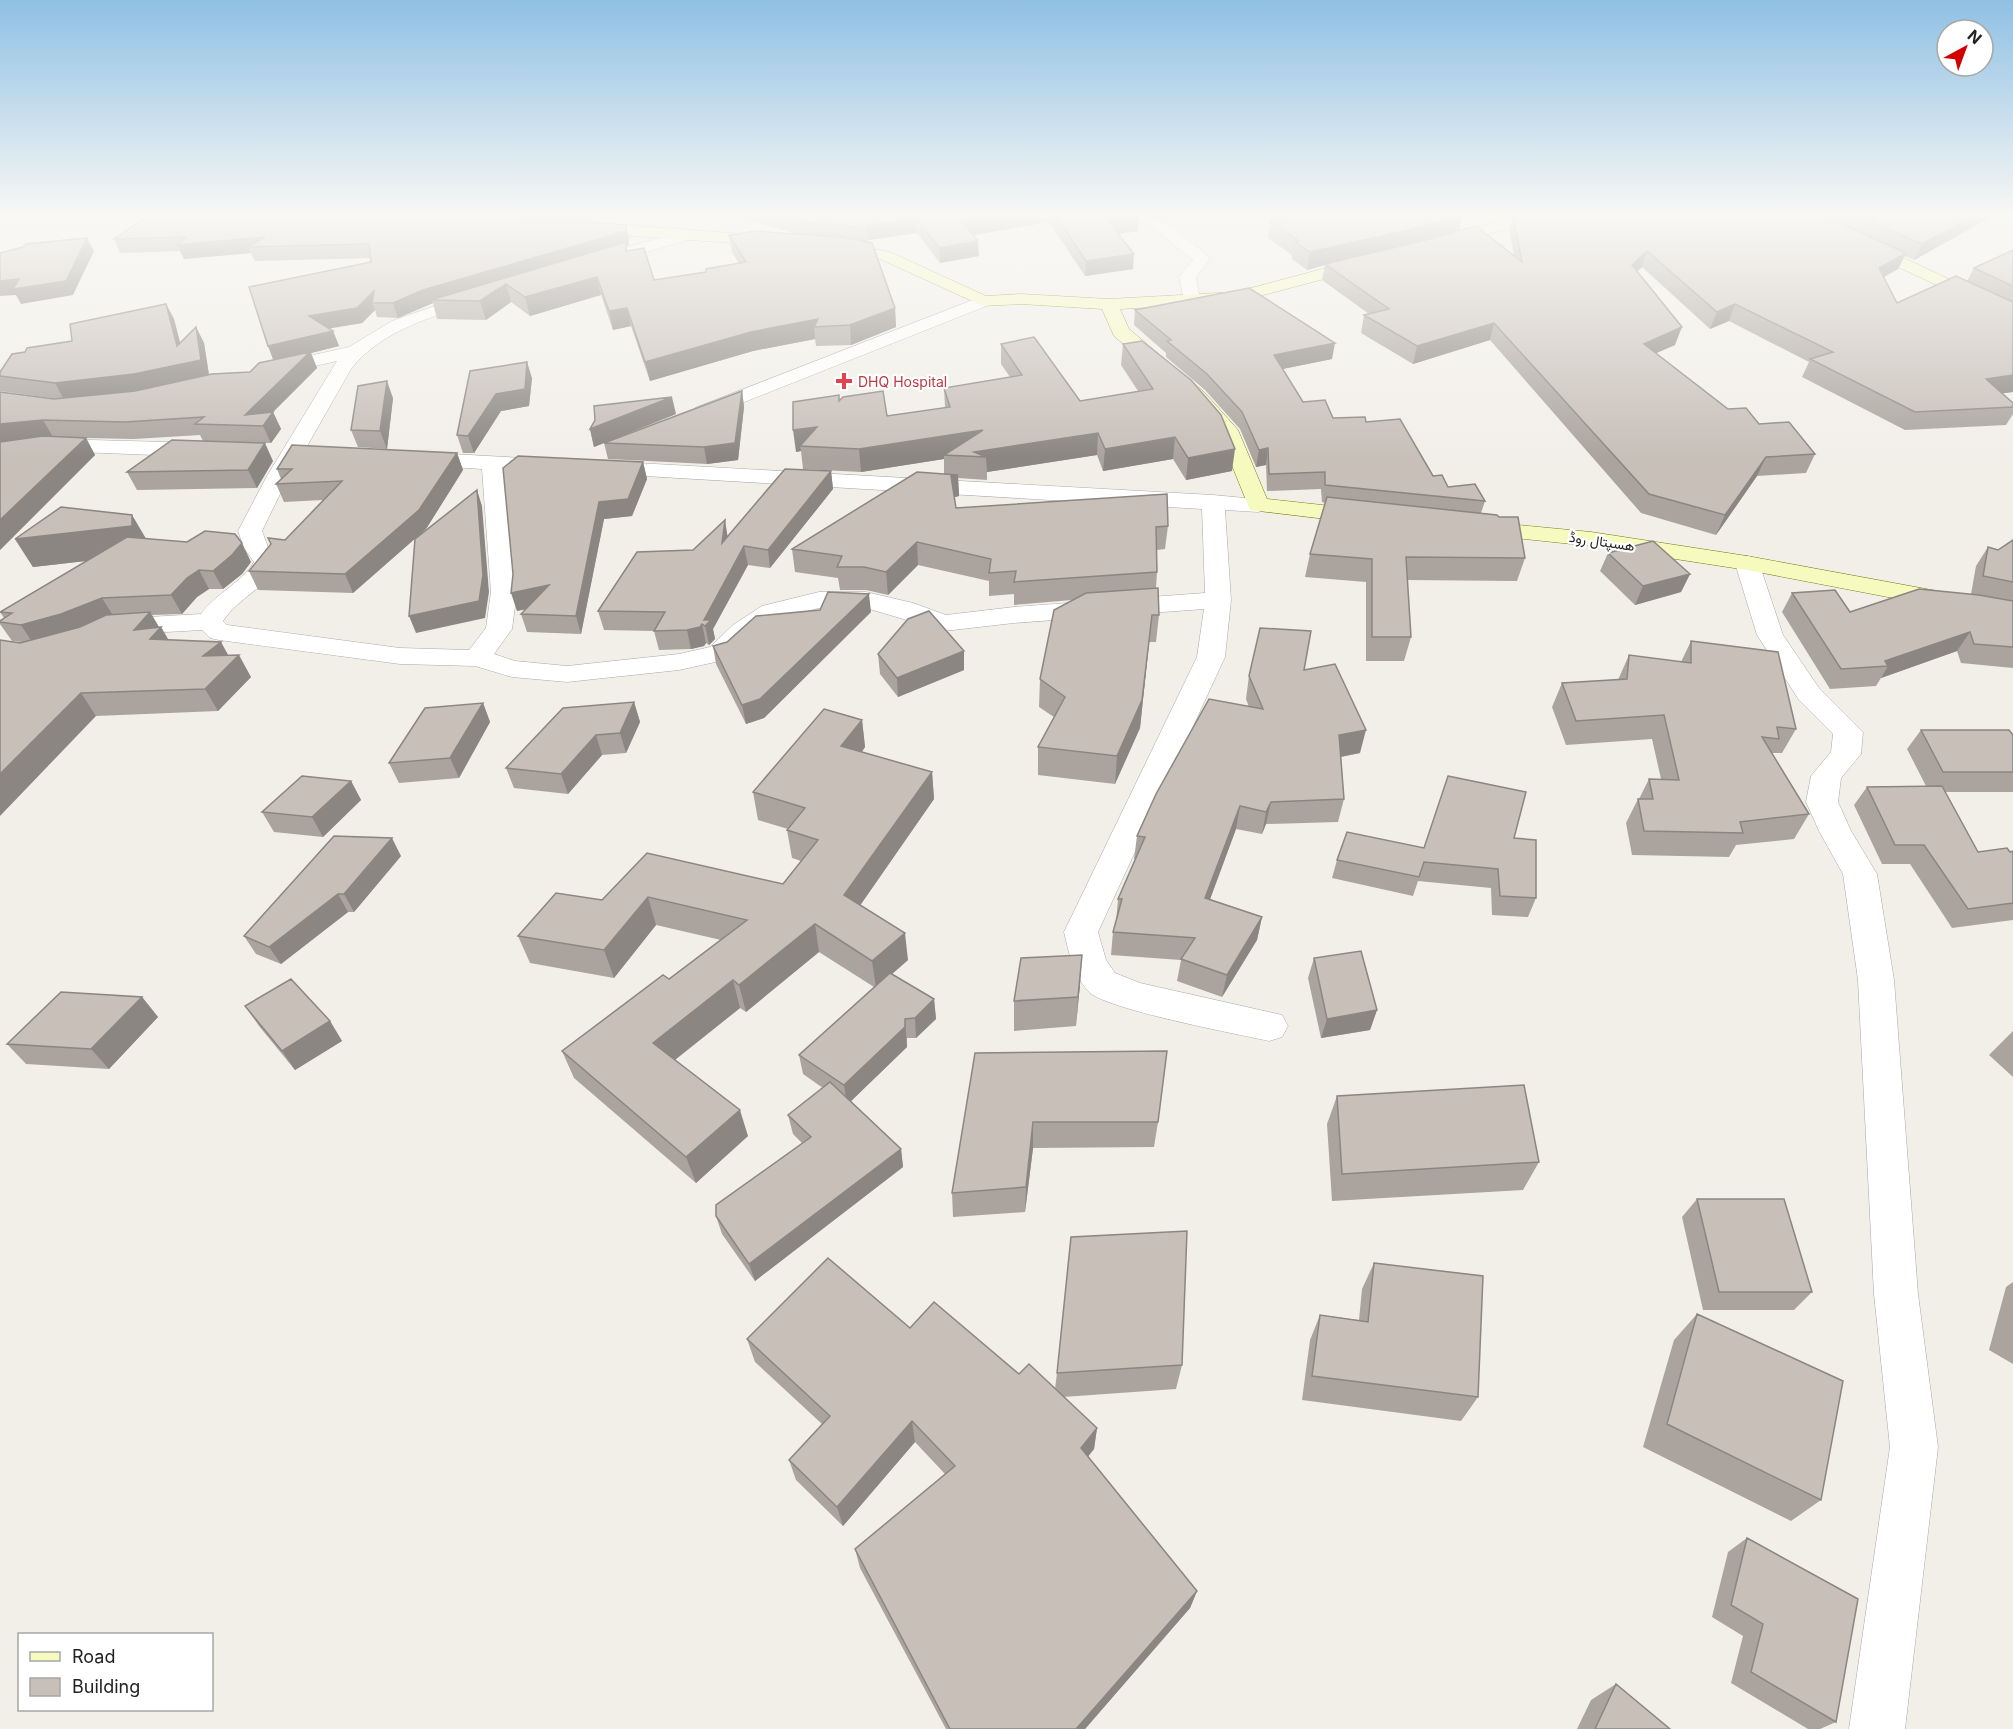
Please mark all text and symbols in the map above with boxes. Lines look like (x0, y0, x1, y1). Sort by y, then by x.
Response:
north arrow (1935, 18, 1995, 78)
text: N (1964, 25, 1986, 48)
marker: DHQ Hospital (835, 372, 853, 390)
place label: DHQ Hospital (858, 373, 947, 390)
street label: ھسپتال روڈ (1568, 528, 1636, 556)
legend (18, 1633, 213, 1711)
text: Road (72, 1646, 115, 1667)
text: Building (72, 1676, 140, 1697)

